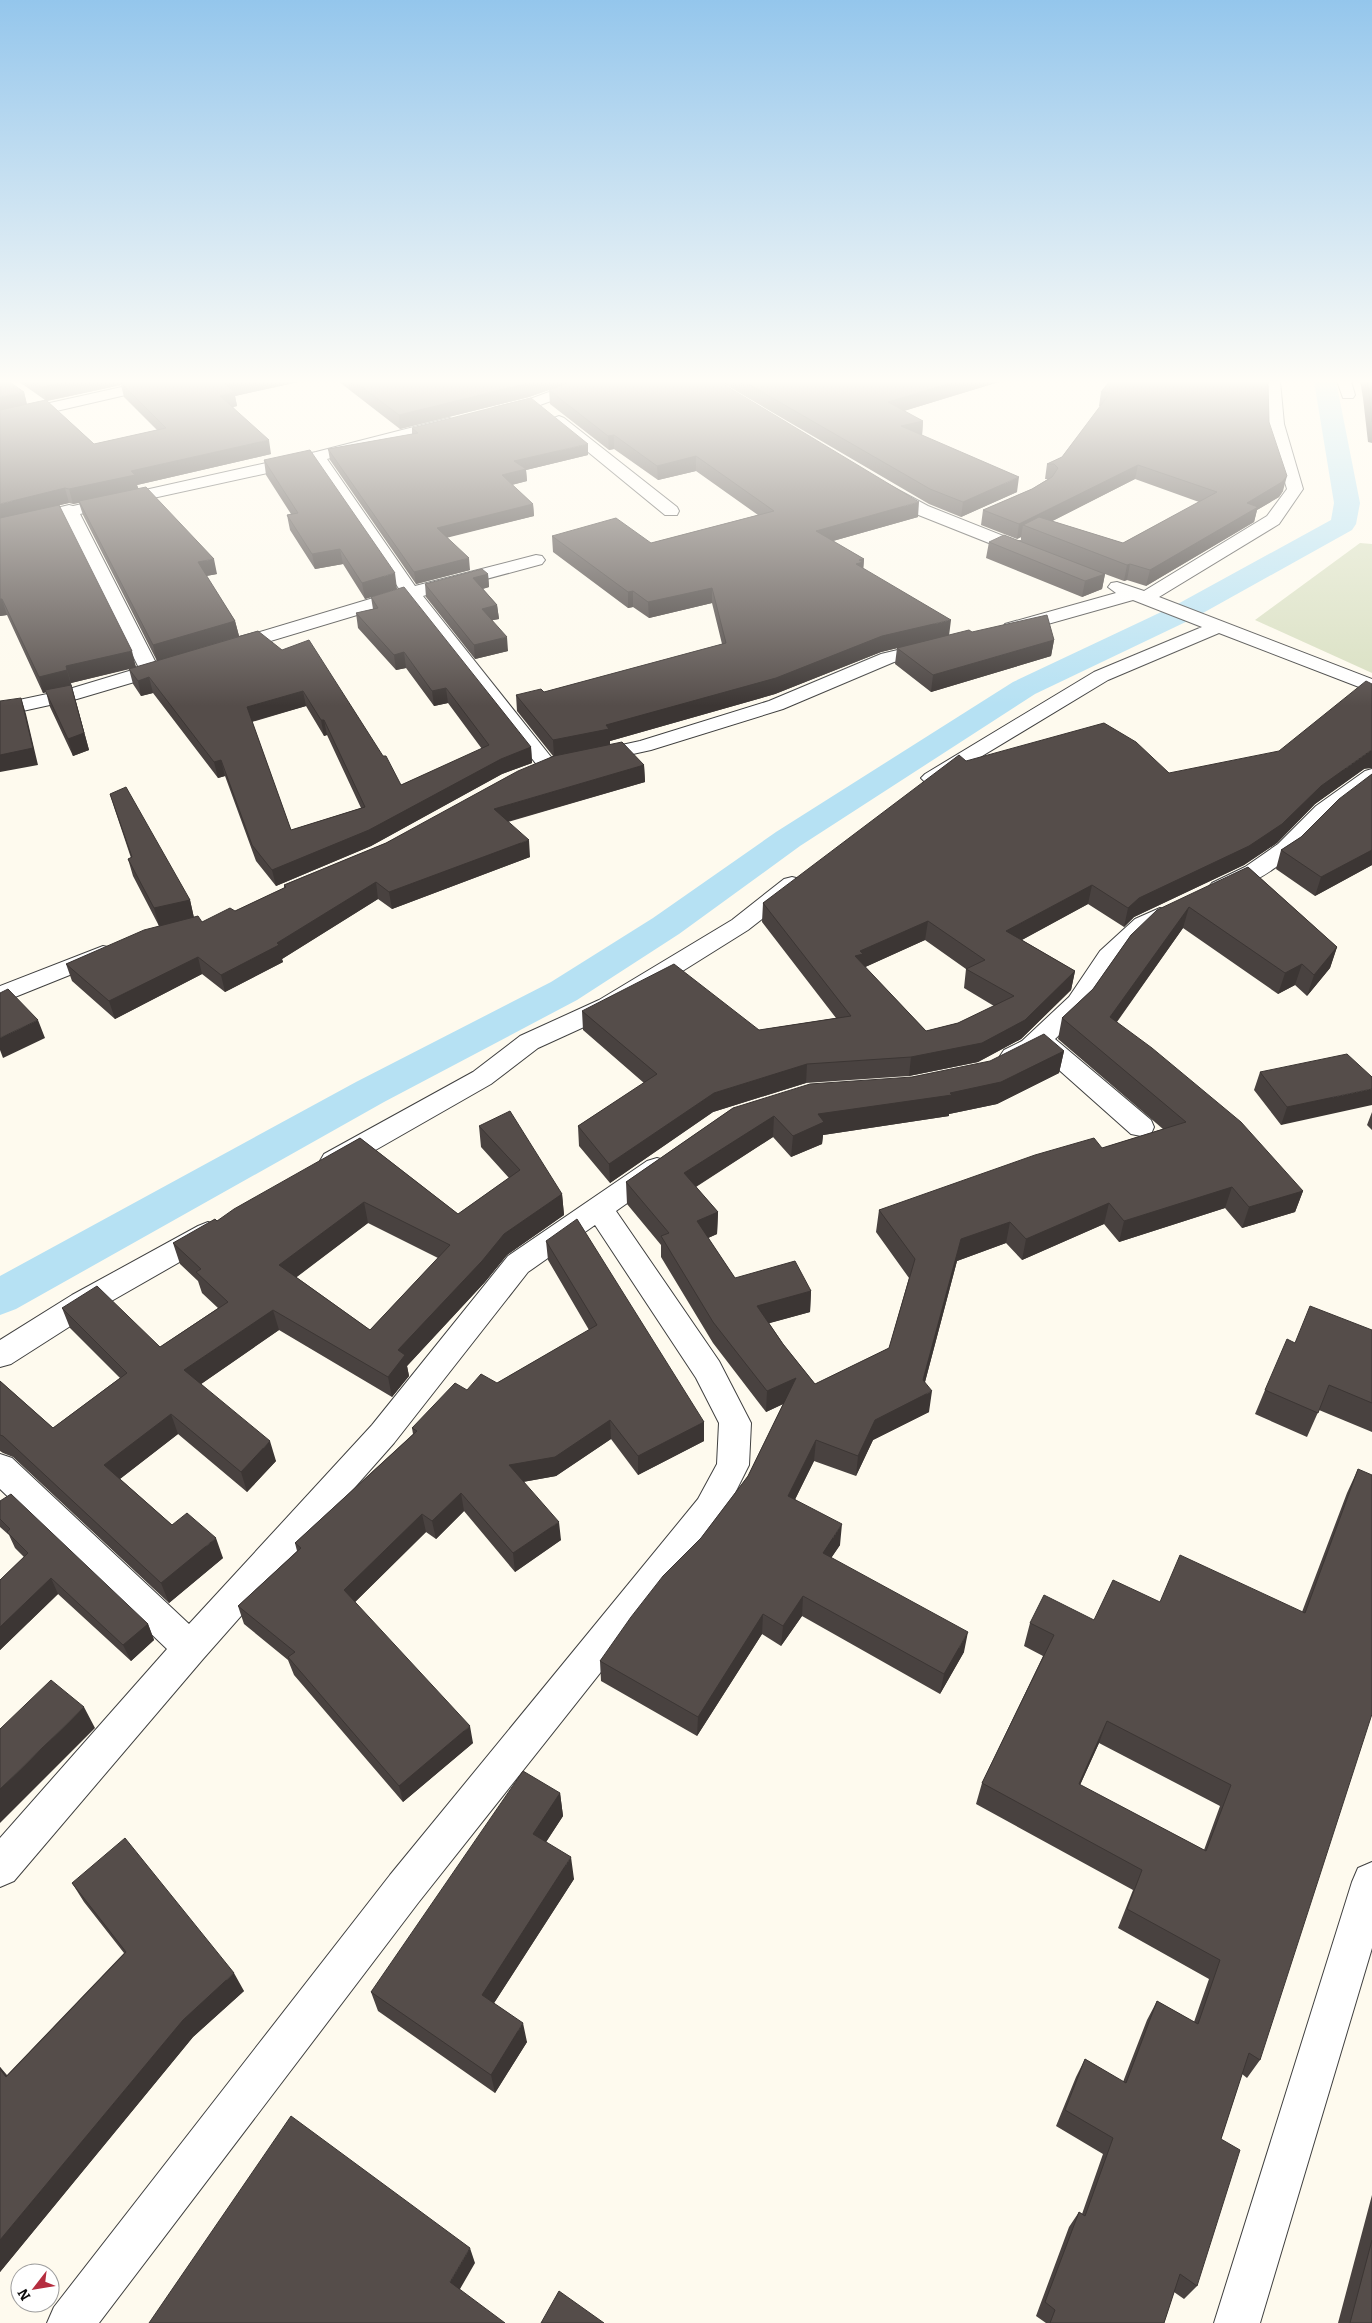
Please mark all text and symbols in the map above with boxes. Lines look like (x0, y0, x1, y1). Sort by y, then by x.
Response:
north arrow (10, 2263, 60, 2313)
text: N (14, 2285, 34, 2303)

